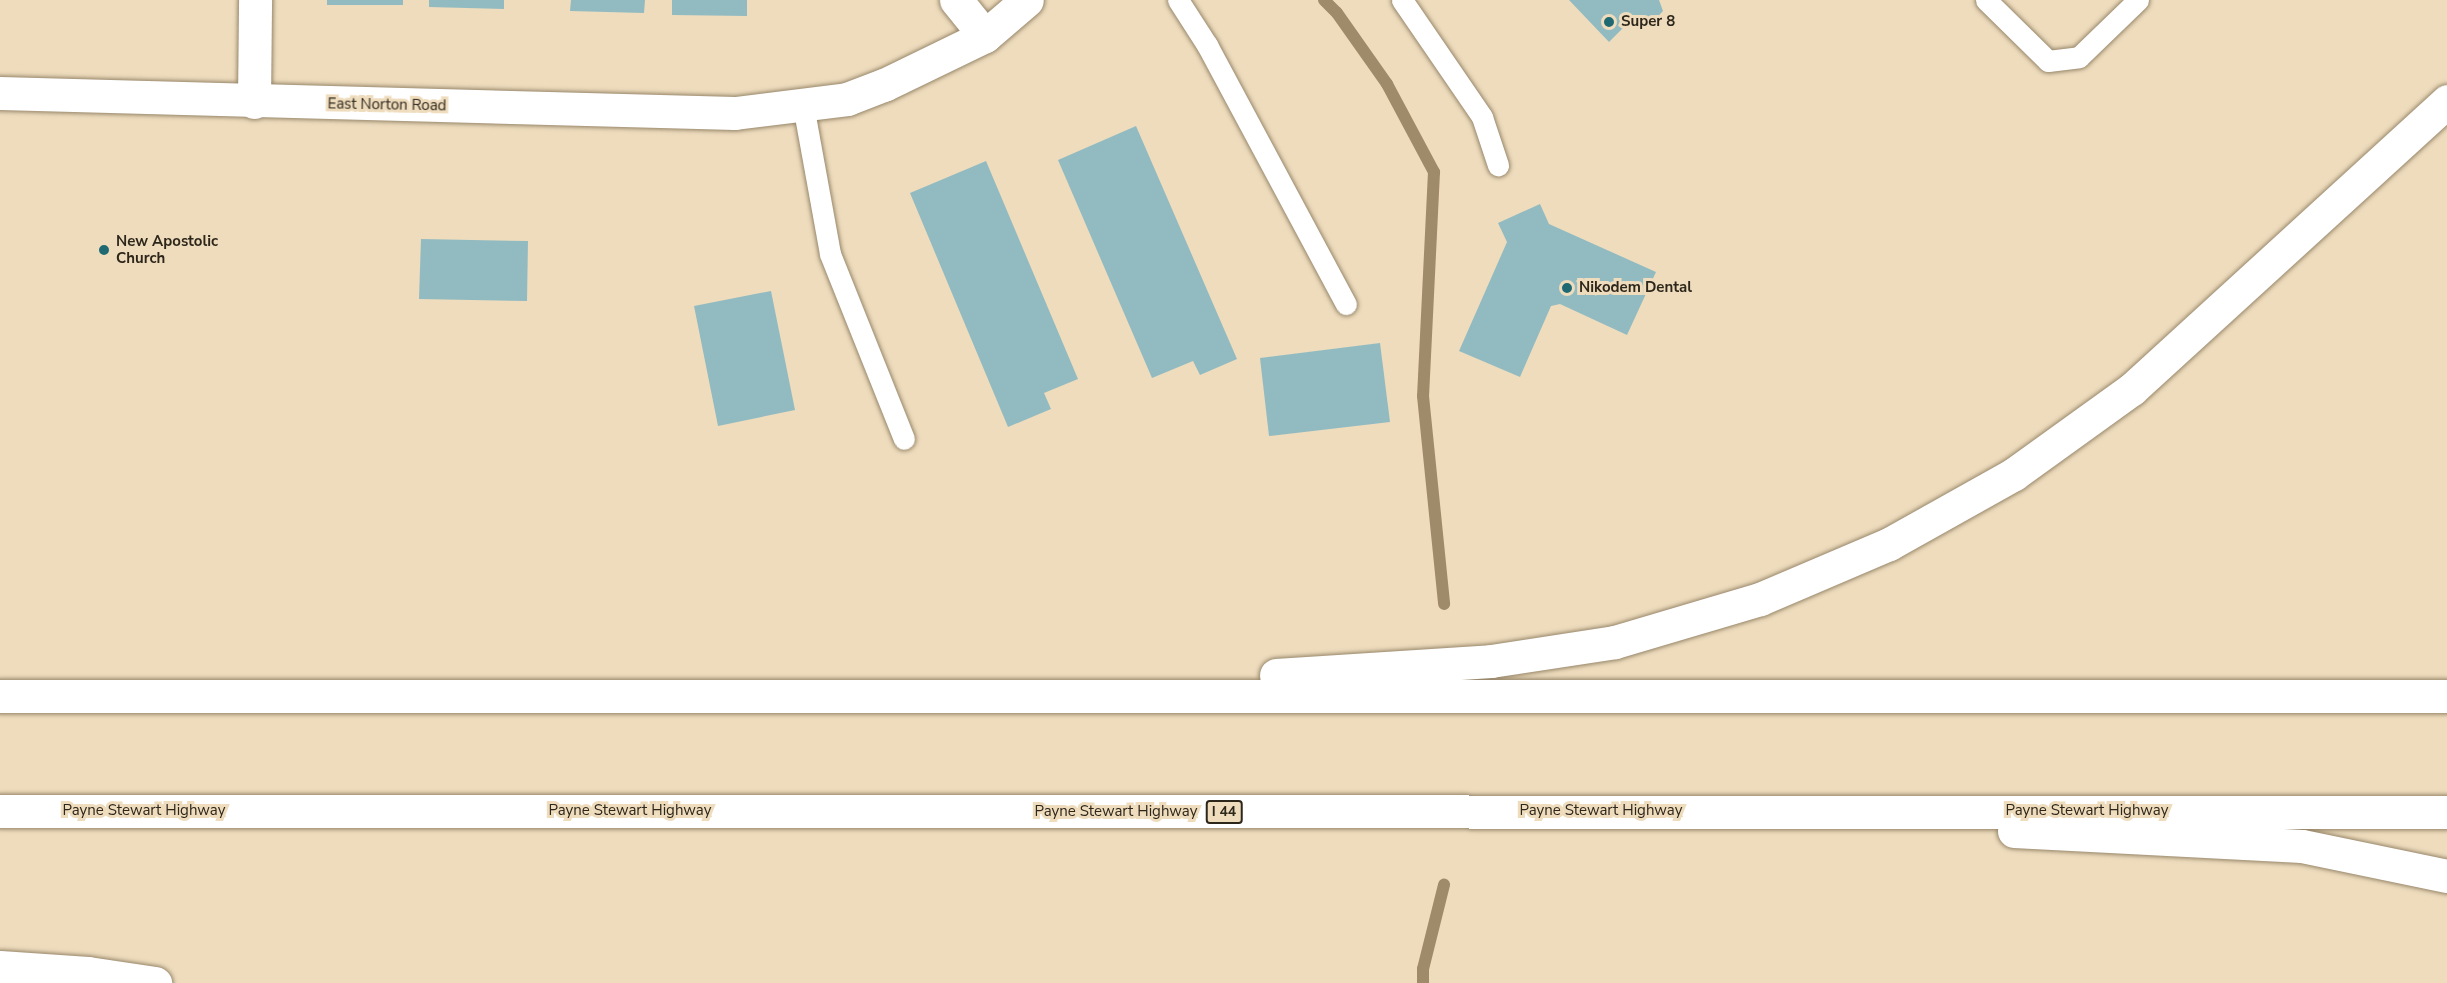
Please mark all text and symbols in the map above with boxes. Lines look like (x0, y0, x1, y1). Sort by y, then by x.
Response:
place label: Super 8 (1621, 13, 1675, 31)
marker: Super 8 (1602, 15, 1616, 29)
street label: East Norton Road (327, 95, 447, 115)
place label: New Apostolic Church (116, 232, 218, 267)
marker: New Apostolic Church (97, 243, 111, 257)
place label: Nikodem Dental (1579, 279, 1692, 297)
marker: Nikodem Dental (1560, 281, 1574, 295)
road number: I 44 (1204, 801, 1244, 823)
street label: Payne Stewart Highway (63, 802, 225, 820)
street label: Payne Stewart Highway (549, 802, 711, 820)
street label: Payne Stewart Highway (1520, 802, 1682, 820)
street label: Payne Stewart Highway (2006, 802, 2168, 820)
street label: Payne Stewart Highway (1035, 803, 1197, 821)

